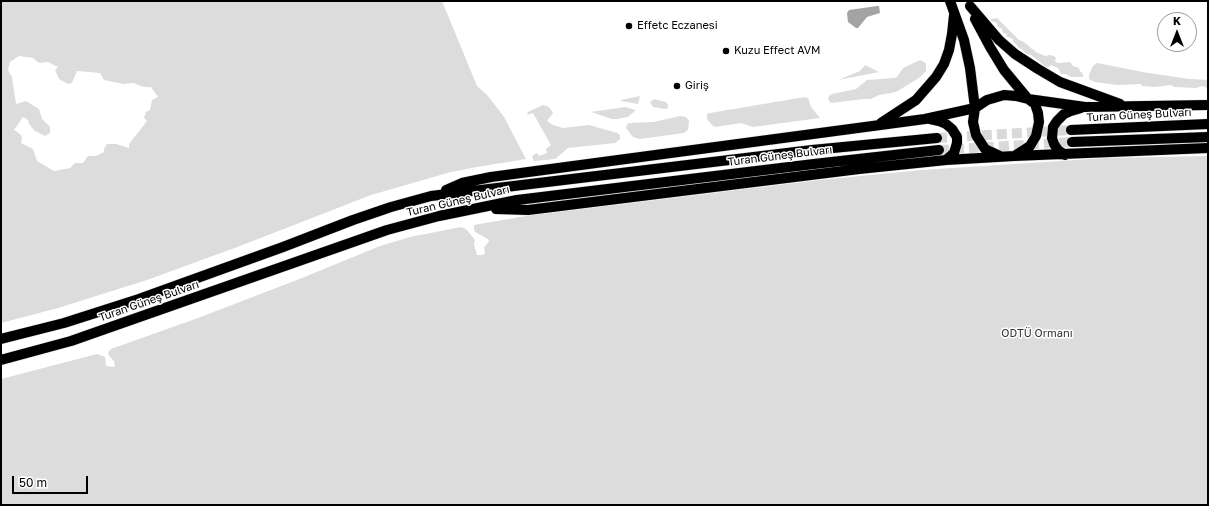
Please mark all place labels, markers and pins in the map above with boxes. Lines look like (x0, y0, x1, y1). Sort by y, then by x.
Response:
place label: Effetc Eczanesi (637, 19, 718, 33)
marker: Effetc Eczanesi (624, 21, 634, 31)
place label: Kuzu Effect AVM (734, 44, 821, 58)
marker: Kuzu Effect AVM (721, 46, 731, 56)
place label: Giriş (685, 79, 709, 93)
marker: Giriş (672, 81, 682, 91)

